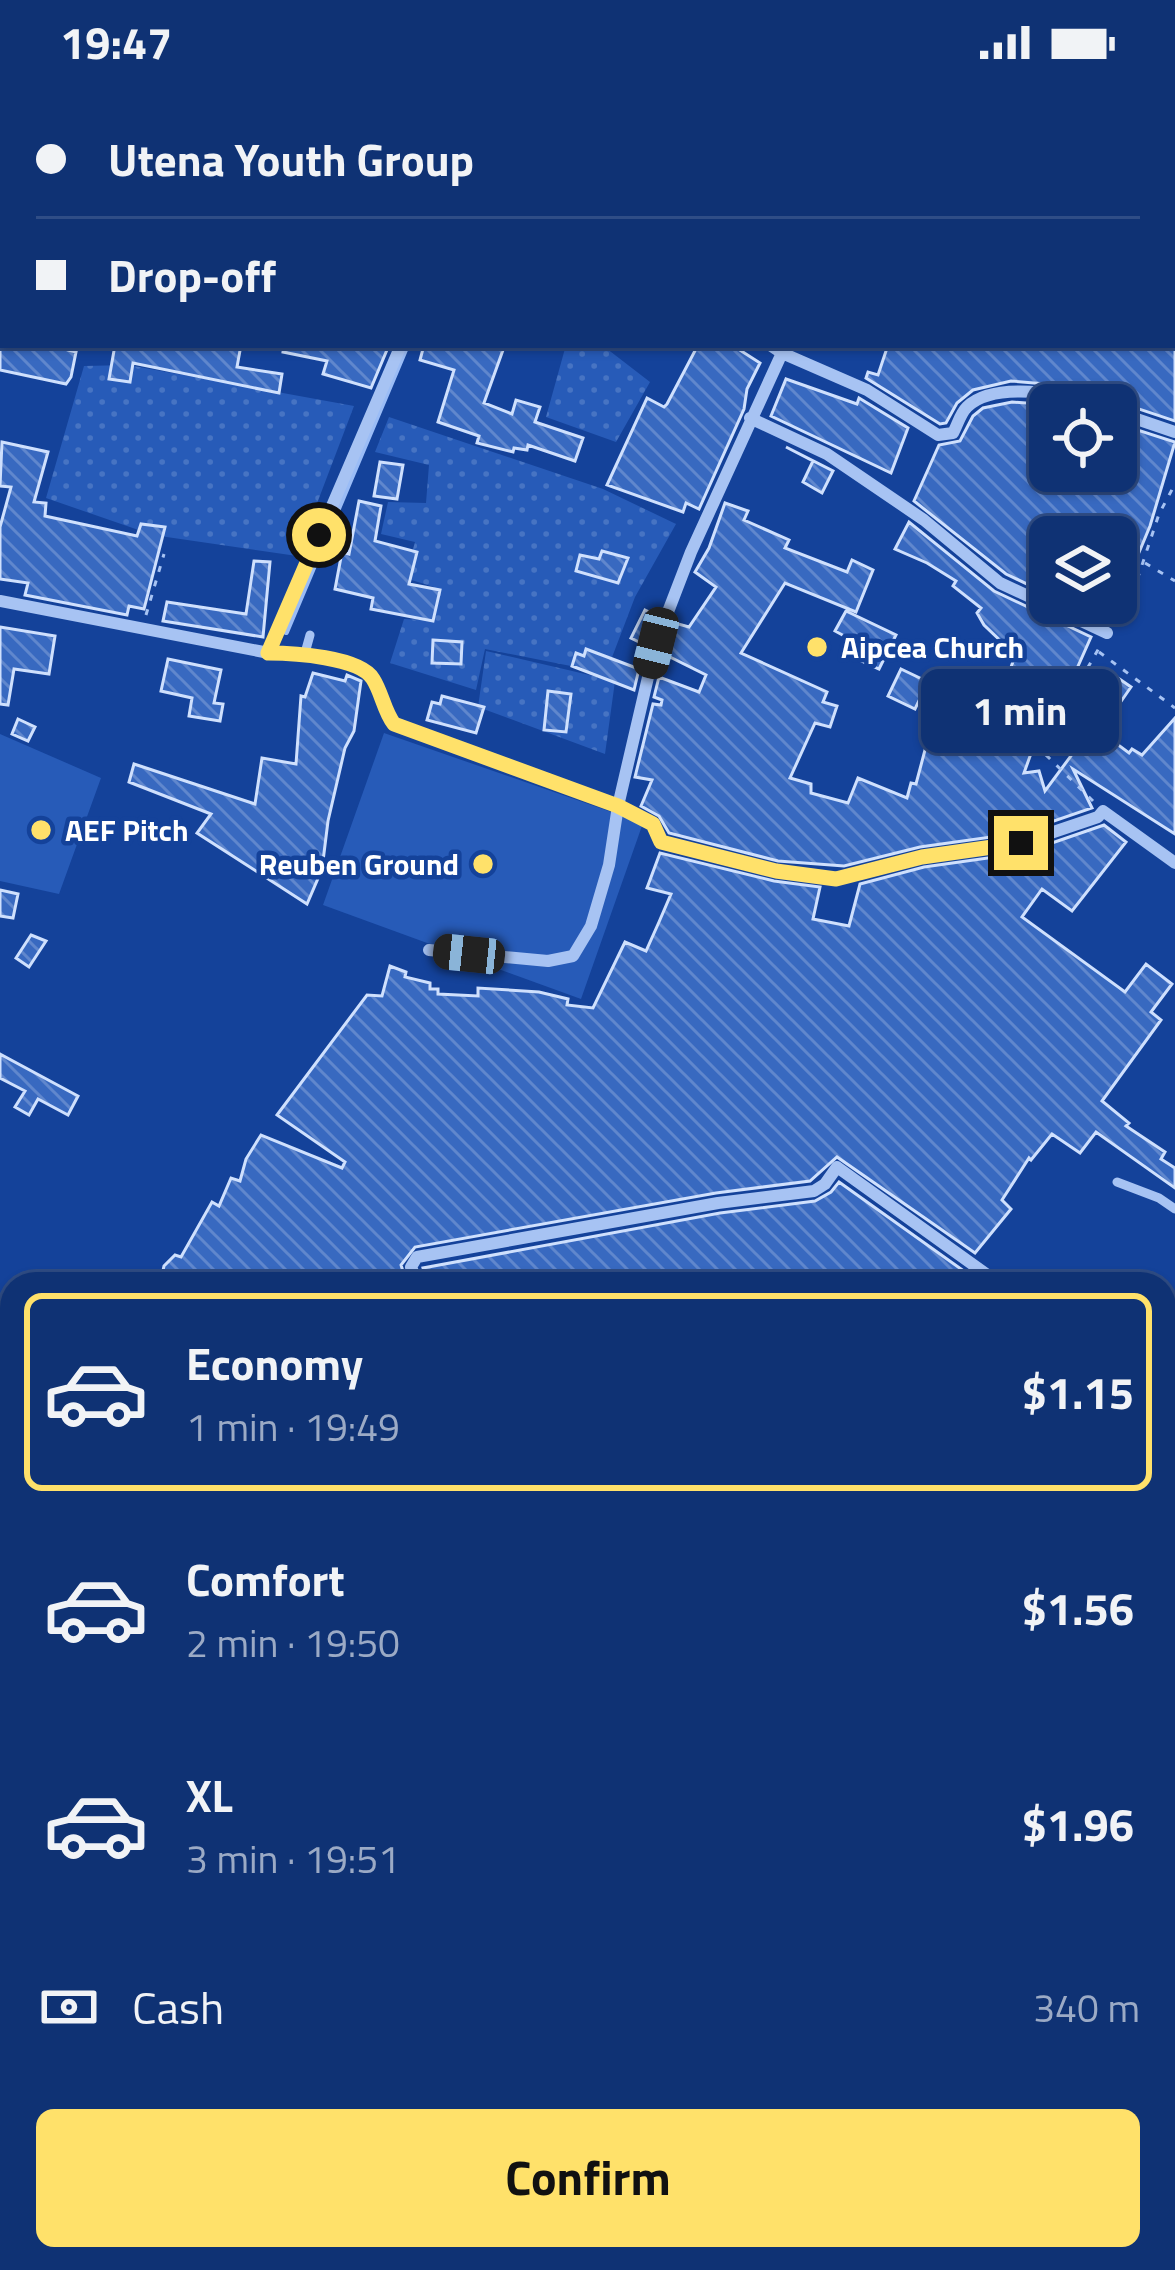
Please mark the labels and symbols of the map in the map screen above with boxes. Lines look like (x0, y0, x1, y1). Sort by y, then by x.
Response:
route start (292, 508, 346, 562)
car (630, 604, 682, 682)
place label: Aipcea Church (841, 624, 1024, 670)
marker: Aipcea Church (804, 634, 830, 660)
callout: 1 min (922, 669, 1120, 753)
place label: AEF Pitch (65, 807, 189, 853)
route end (994, 816, 1048, 870)
marker: AEF Pitch (28, 817, 54, 843)
place label: Reuben Ground (259, 841, 459, 887)
marker: Reuben Ground (470, 851, 496, 877)
car (431, 932, 507, 976)

